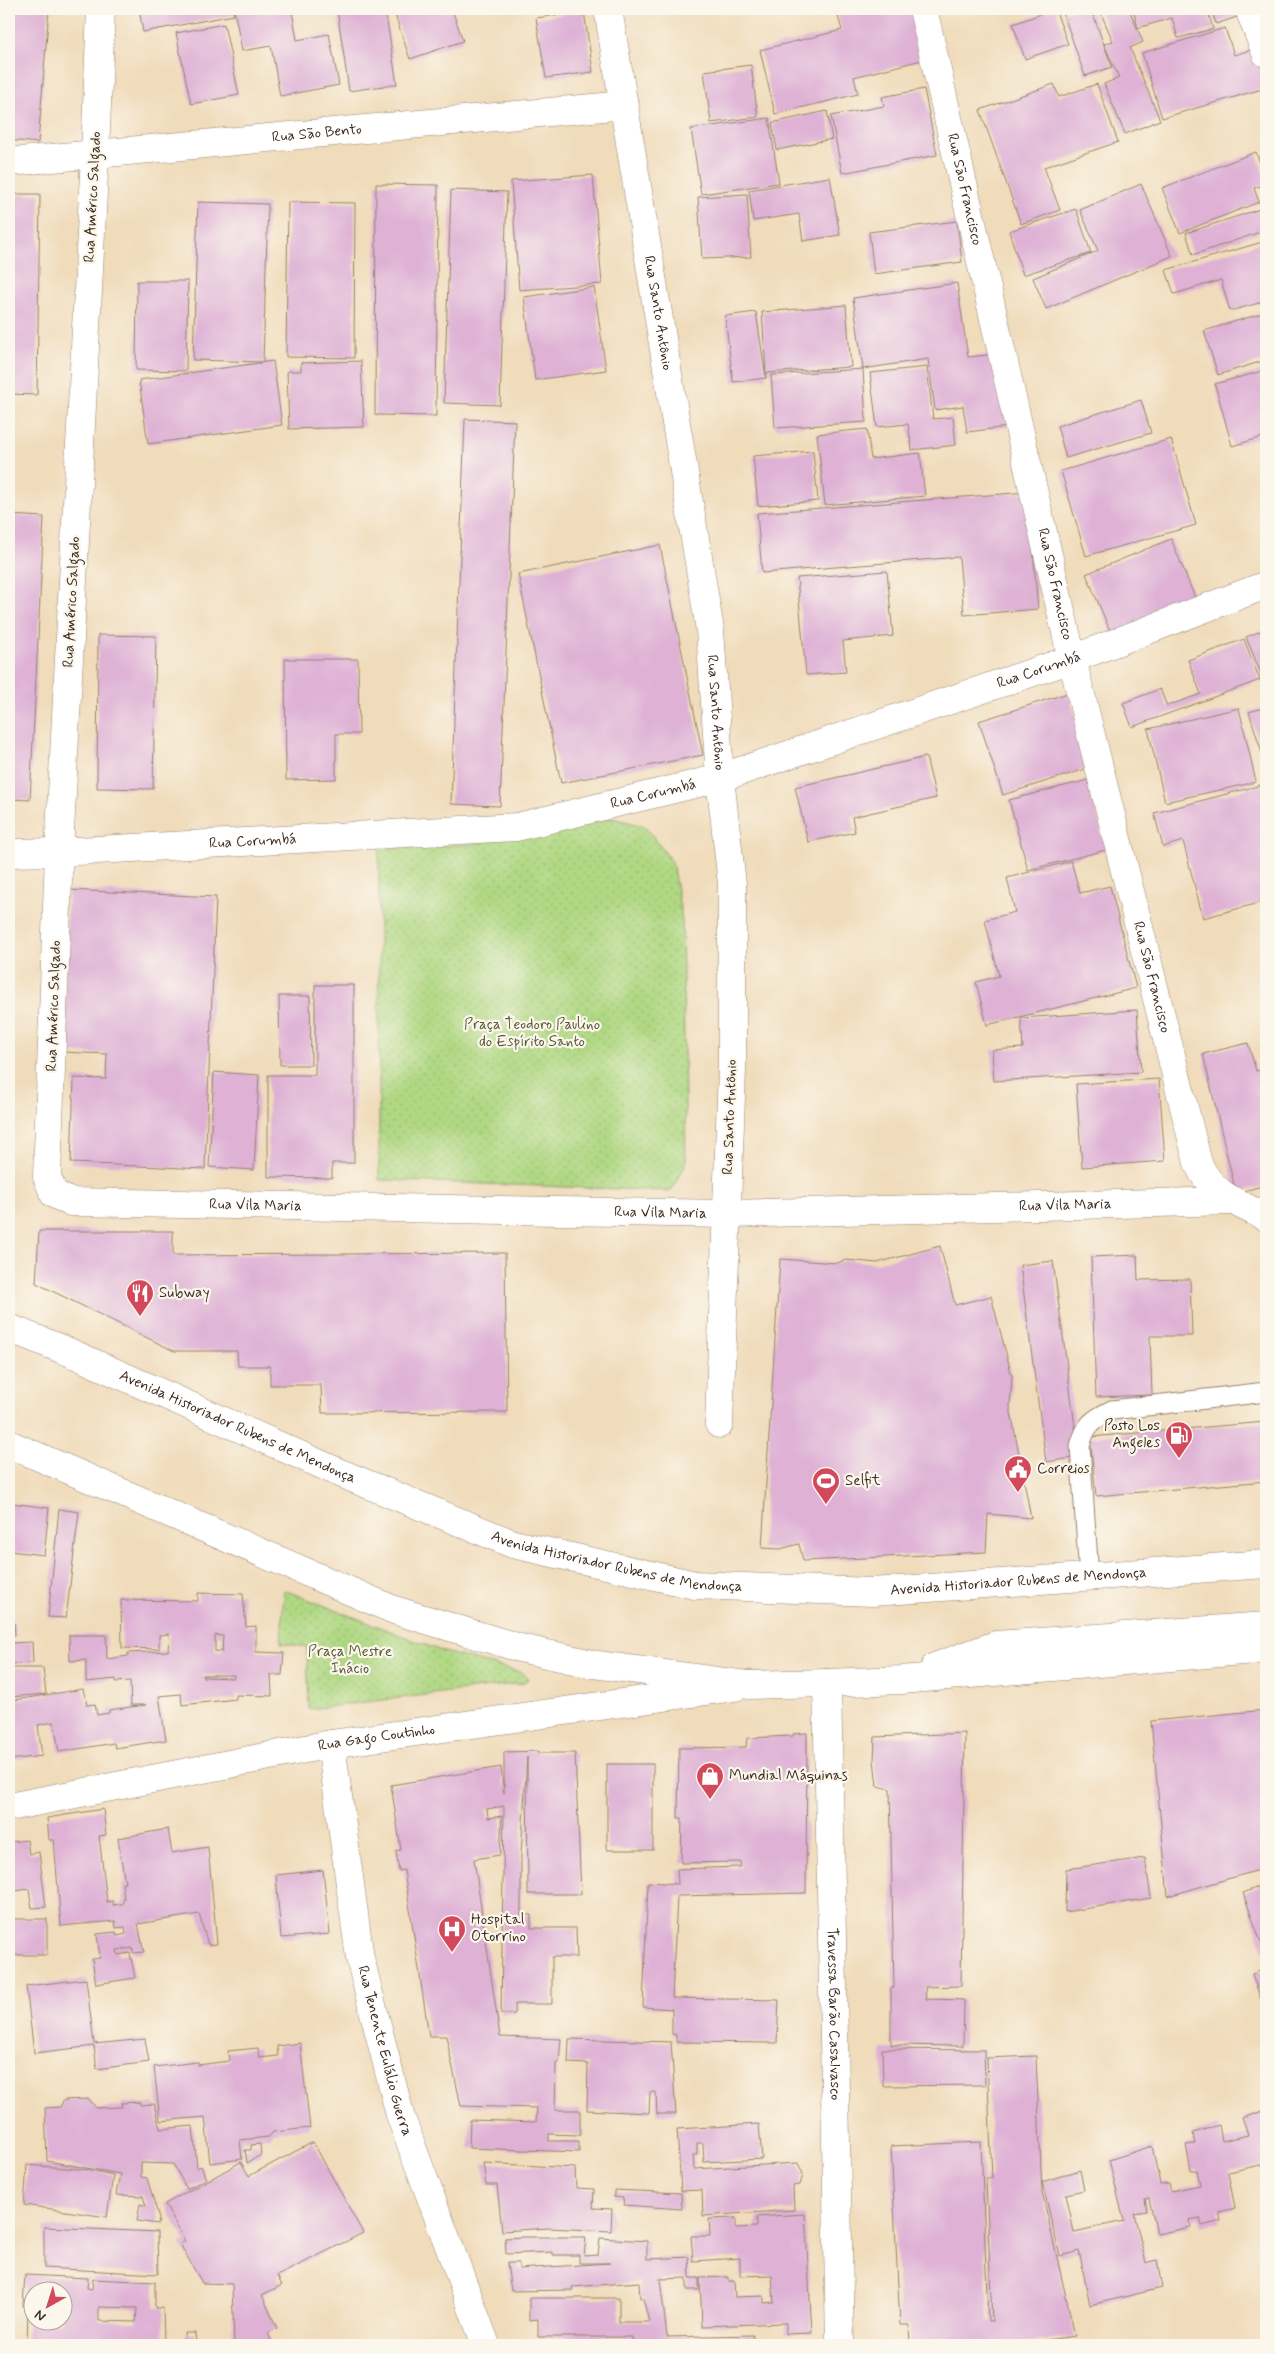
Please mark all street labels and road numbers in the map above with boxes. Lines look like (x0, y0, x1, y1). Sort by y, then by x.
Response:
street label: Rua São Bento (271, 119, 363, 148)
street label: Rua Américo Salgado (80, 131, 107, 263)
street label: Rua São Francisco (942, 131, 987, 247)
street label: Rua Santo Antônio (639, 254, 677, 372)
street label: Rua São Francisco (1032, 526, 1077, 642)
street label: Rua Américo Salgado (59, 536, 86, 668)
street label: Rua Corumbá (994, 647, 1084, 694)
street label: Rua Santo Antônio (702, 654, 729, 771)
street label: Rua Corumbá (609, 774, 698, 814)
street label: Rua Corumbá (209, 829, 297, 854)
street label: Rua São Francisco (1128, 919, 1175, 1035)
street label: Rua Américo Salgado (42, 940, 67, 1072)
street label: Rua Santo Antônio (718, 1059, 742, 1175)
street label: Rua Vila Maria (1019, 1194, 1112, 1216)
street label: Rua Vila Maria (209, 1195, 302, 1216)
street label: Rua Vila Maria (614, 1202, 707, 1224)
street label: Avenida Historiador Rubens de Mendonça (116, 1366, 359, 1488)
street label: Avenida Historiador Rubens de Mendonça (488, 1526, 743, 1597)
street label: Avenida Historiador Rubens de Mendonça (890, 1562, 1148, 1601)
street label: Rua Gago Coutinho (316, 1719, 436, 1756)
street label: Travessa Barão Casalvasco (822, 1927, 845, 2100)
street label: Rua Tenente Eulálio Guerra (352, 1963, 417, 2139)

